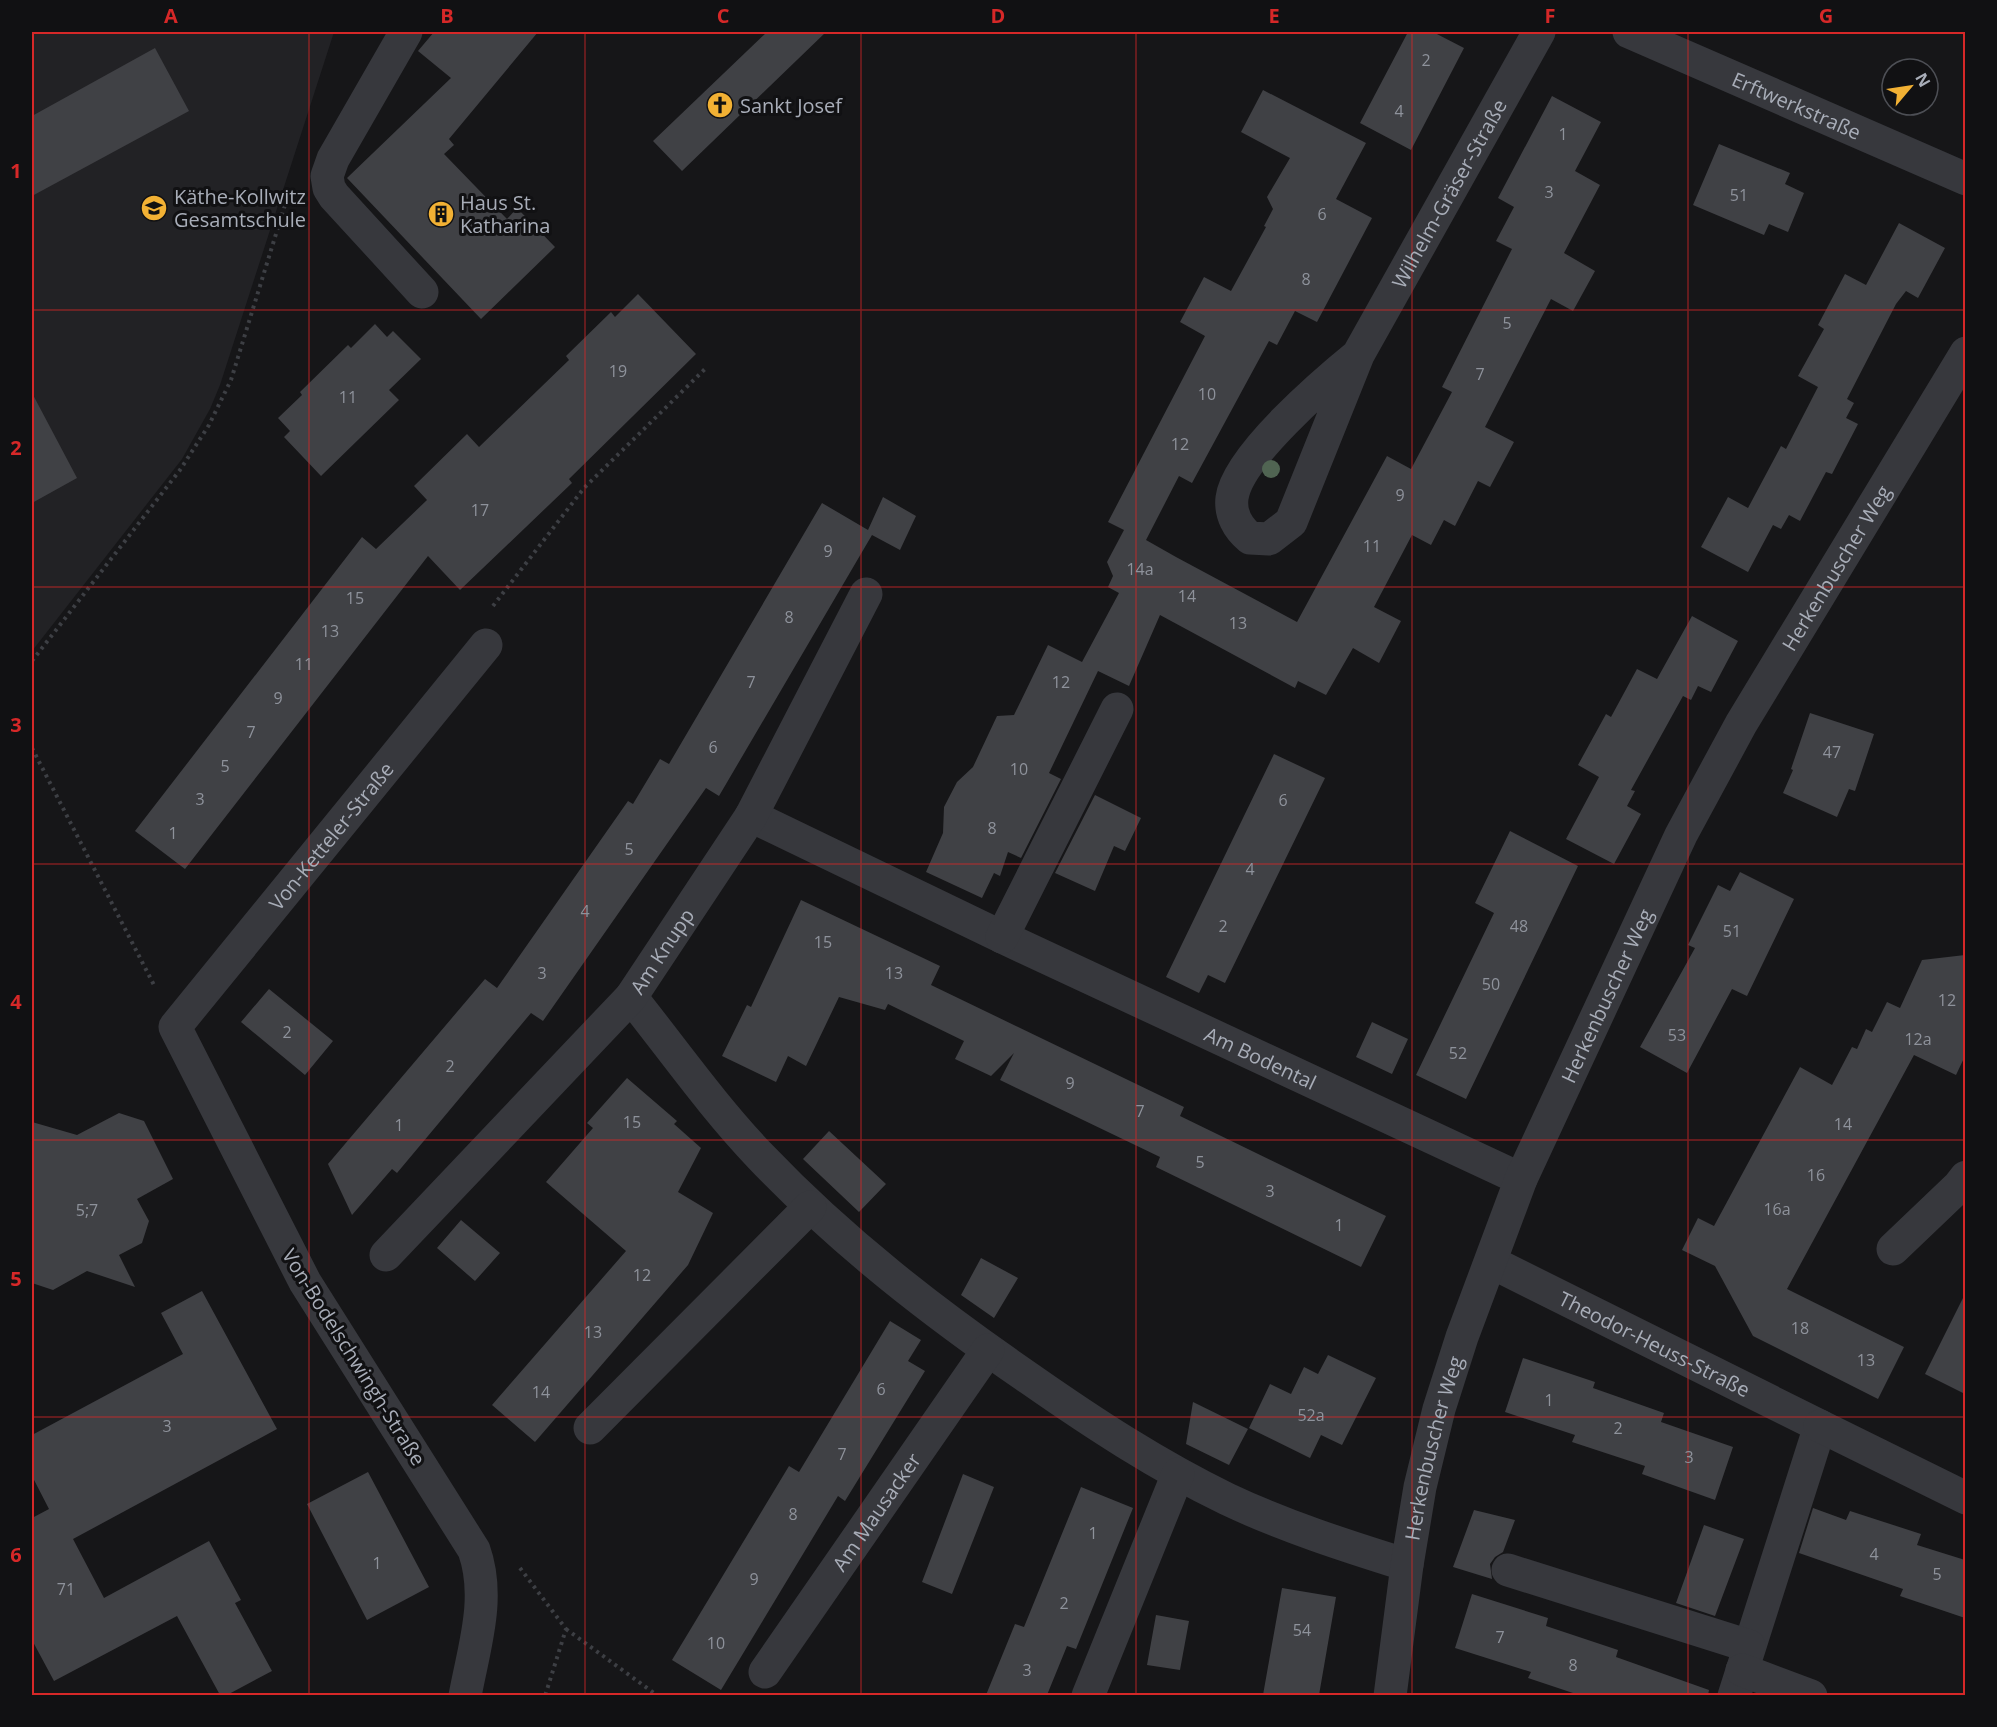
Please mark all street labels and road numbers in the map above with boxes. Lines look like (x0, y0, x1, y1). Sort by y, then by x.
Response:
street label: Erftwerkstraße (1728, 65, 1866, 145)
street label: Wilhelm-Gräser-Straße (1385, 94, 1512, 293)
street label: Herkenbuscher Weg (1775, 480, 1896, 656)
street label: Von-Ketteler-Straße (262, 756, 399, 915)
street label: Am Knupp (623, 903, 700, 999)
street label: Herkenbuscher Weg (1554, 904, 1659, 1087)
street label: Am Bodental (1200, 1020, 1321, 1095)
street label: Von-Bodelschwingh-Straße (276, 1243, 432, 1471)
street label: Theodor-Heuss-Straße (1555, 1285, 1755, 1403)
street label: Herkenbuscher Weg (1398, 1352, 1469, 1542)
street label: Am Mausacker (826, 1447, 926, 1576)

